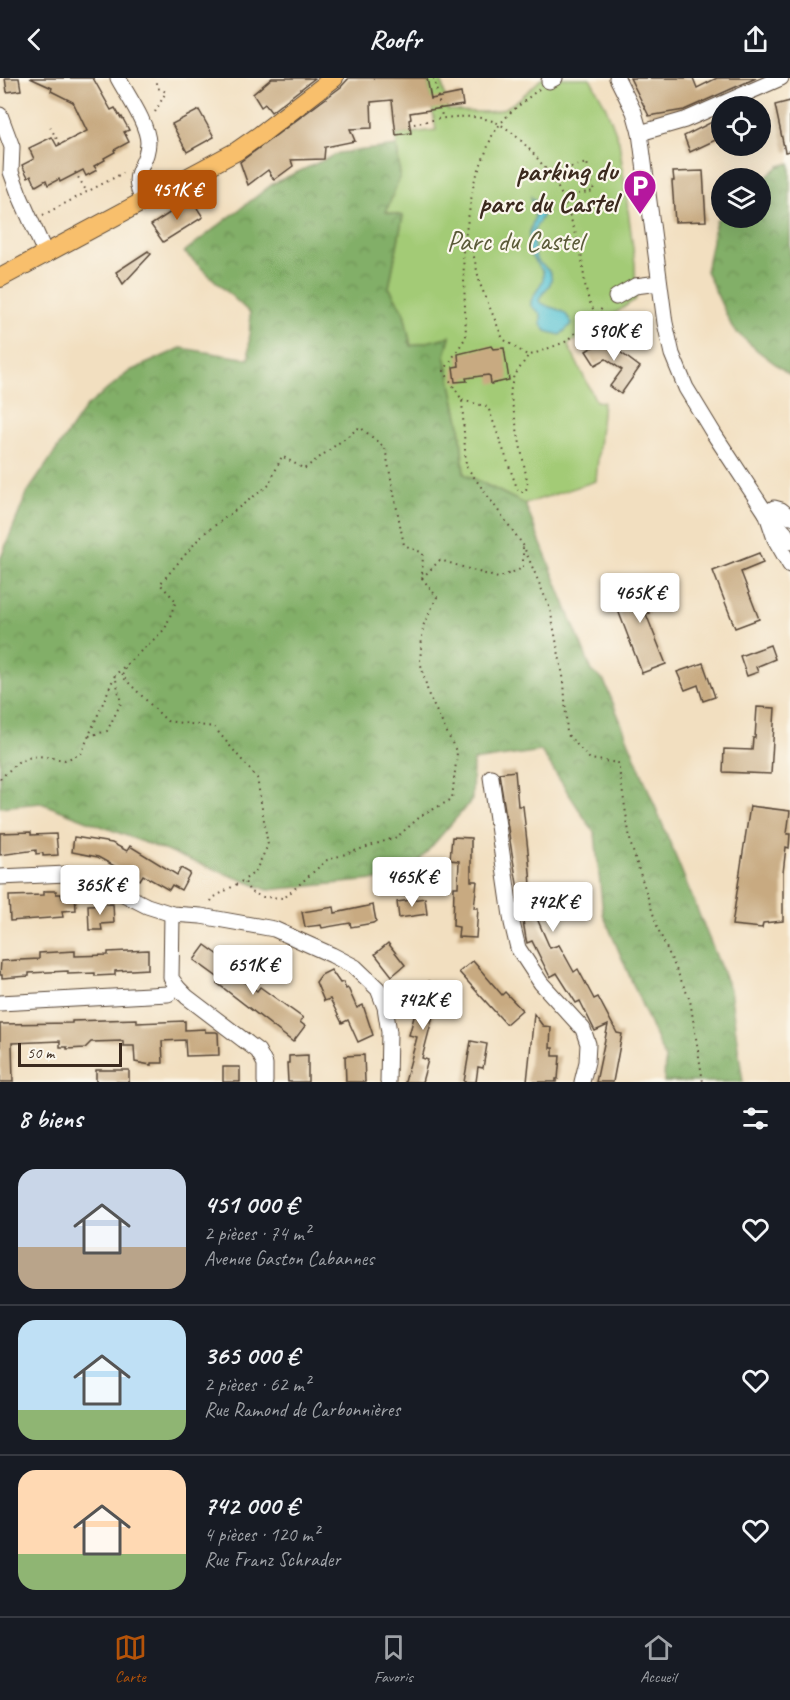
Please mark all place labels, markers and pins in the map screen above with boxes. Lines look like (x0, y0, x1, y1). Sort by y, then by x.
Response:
place label: parking du parc du Castel (479, 153, 623, 220)
parking icon: parking du parc du Castel (622, 168, 658, 215)
pin: 451K € (128, 170, 226, 221)
pin: 590K € (565, 311, 663, 362)
pin: 465K € (591, 573, 689, 624)
pin: 465K € (363, 857, 461, 908)
pin: 365K € (51, 865, 149, 916)
pin: 742K € (504, 882, 602, 933)
pin: 651K € (204, 945, 302, 996)
pin: 742K € (374, 980, 472, 1031)

